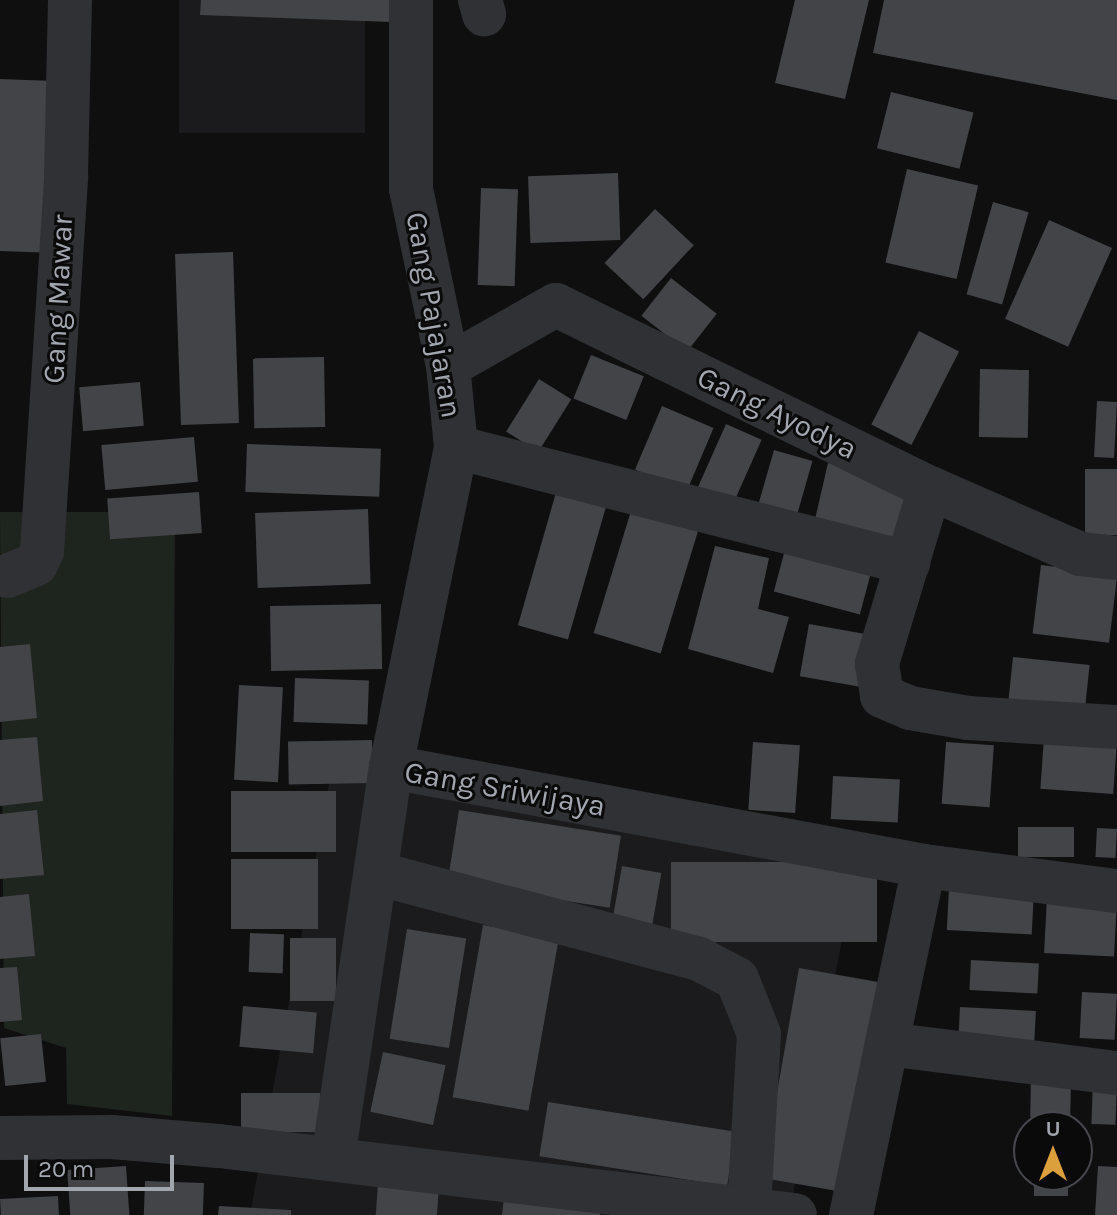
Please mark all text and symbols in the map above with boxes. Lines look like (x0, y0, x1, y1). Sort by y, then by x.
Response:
street label: Gang Pajajaran (398, 209, 470, 421)
street label: Gang Mawar (36, 214, 80, 384)
street label: Gang Ayodya (691, 359, 863, 467)
street label: Gang Sriwijaya (402, 754, 608, 824)
north arrow (1013, 1111, 1093, 1191)
text: U (1045, 1116, 1061, 1142)
scale bar (28, 1139, 178, 1189)
text: 20 m (38, 1155, 94, 1183)

